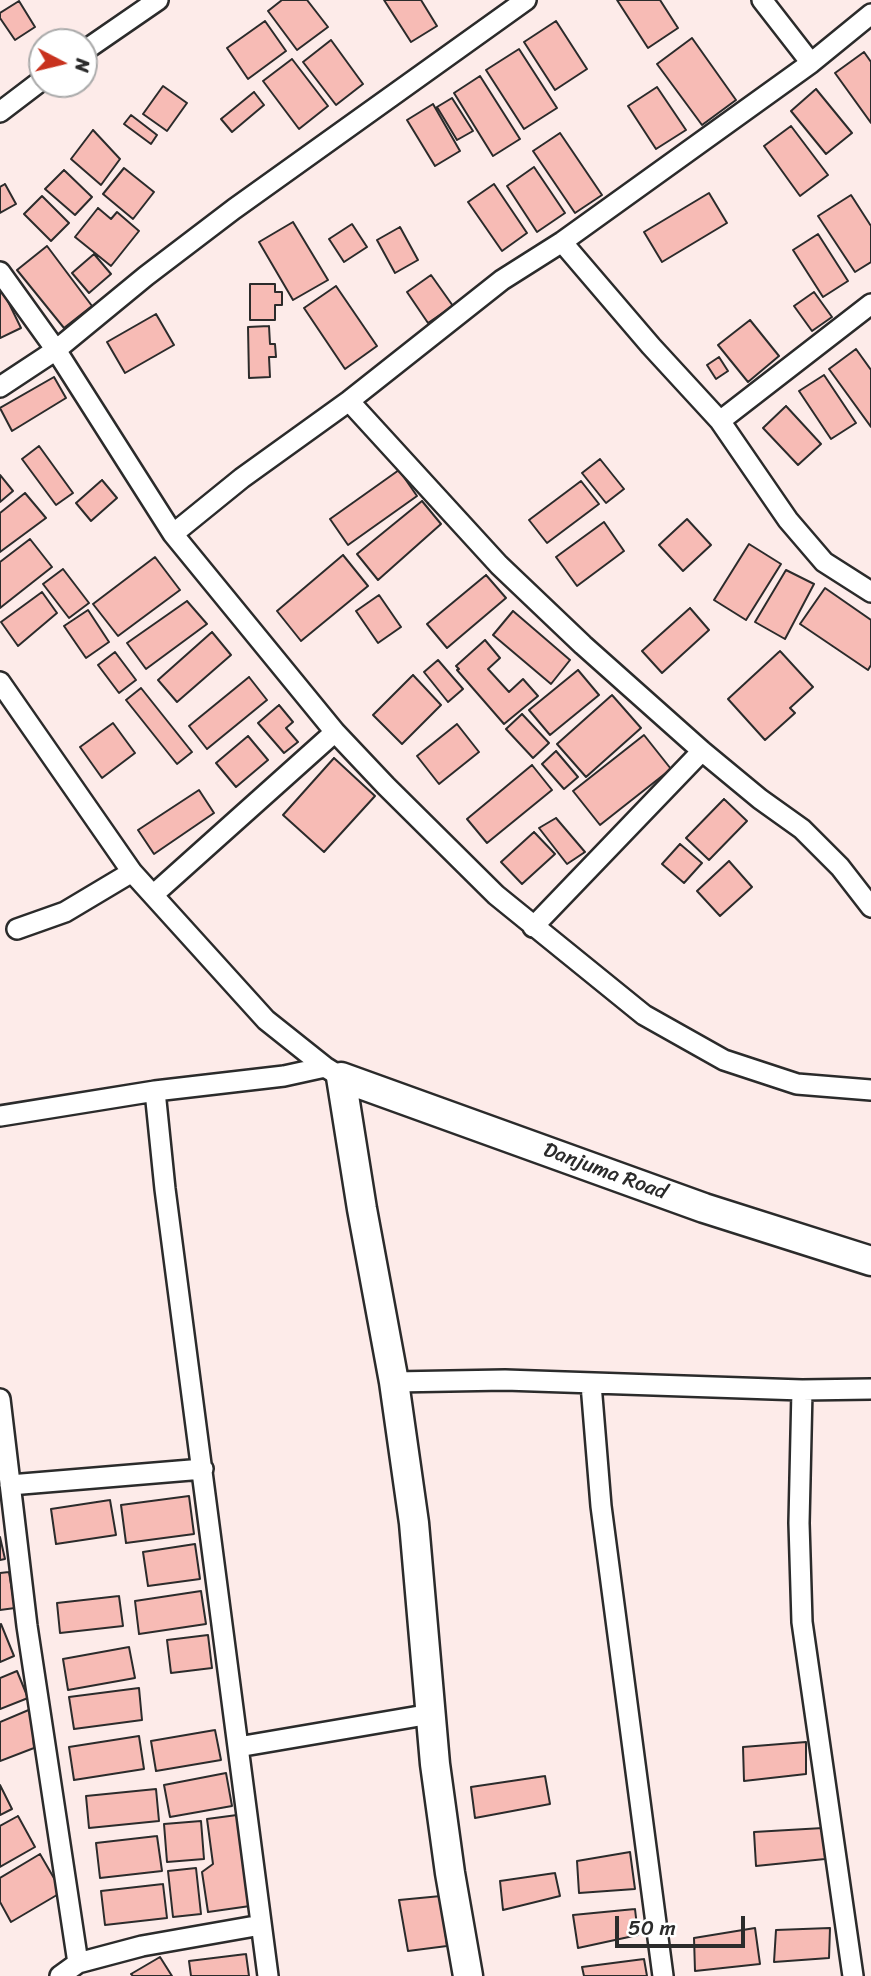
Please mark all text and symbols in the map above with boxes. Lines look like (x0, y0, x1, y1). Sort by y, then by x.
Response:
north arrow (28, 28, 98, 98)
text: N (65, 57, 100, 74)
street label: Danjuma Road (540, 1138, 670, 1206)
scale bar (619, 1902, 748, 1946)
text: 50 m (628, 1909, 676, 1947)

